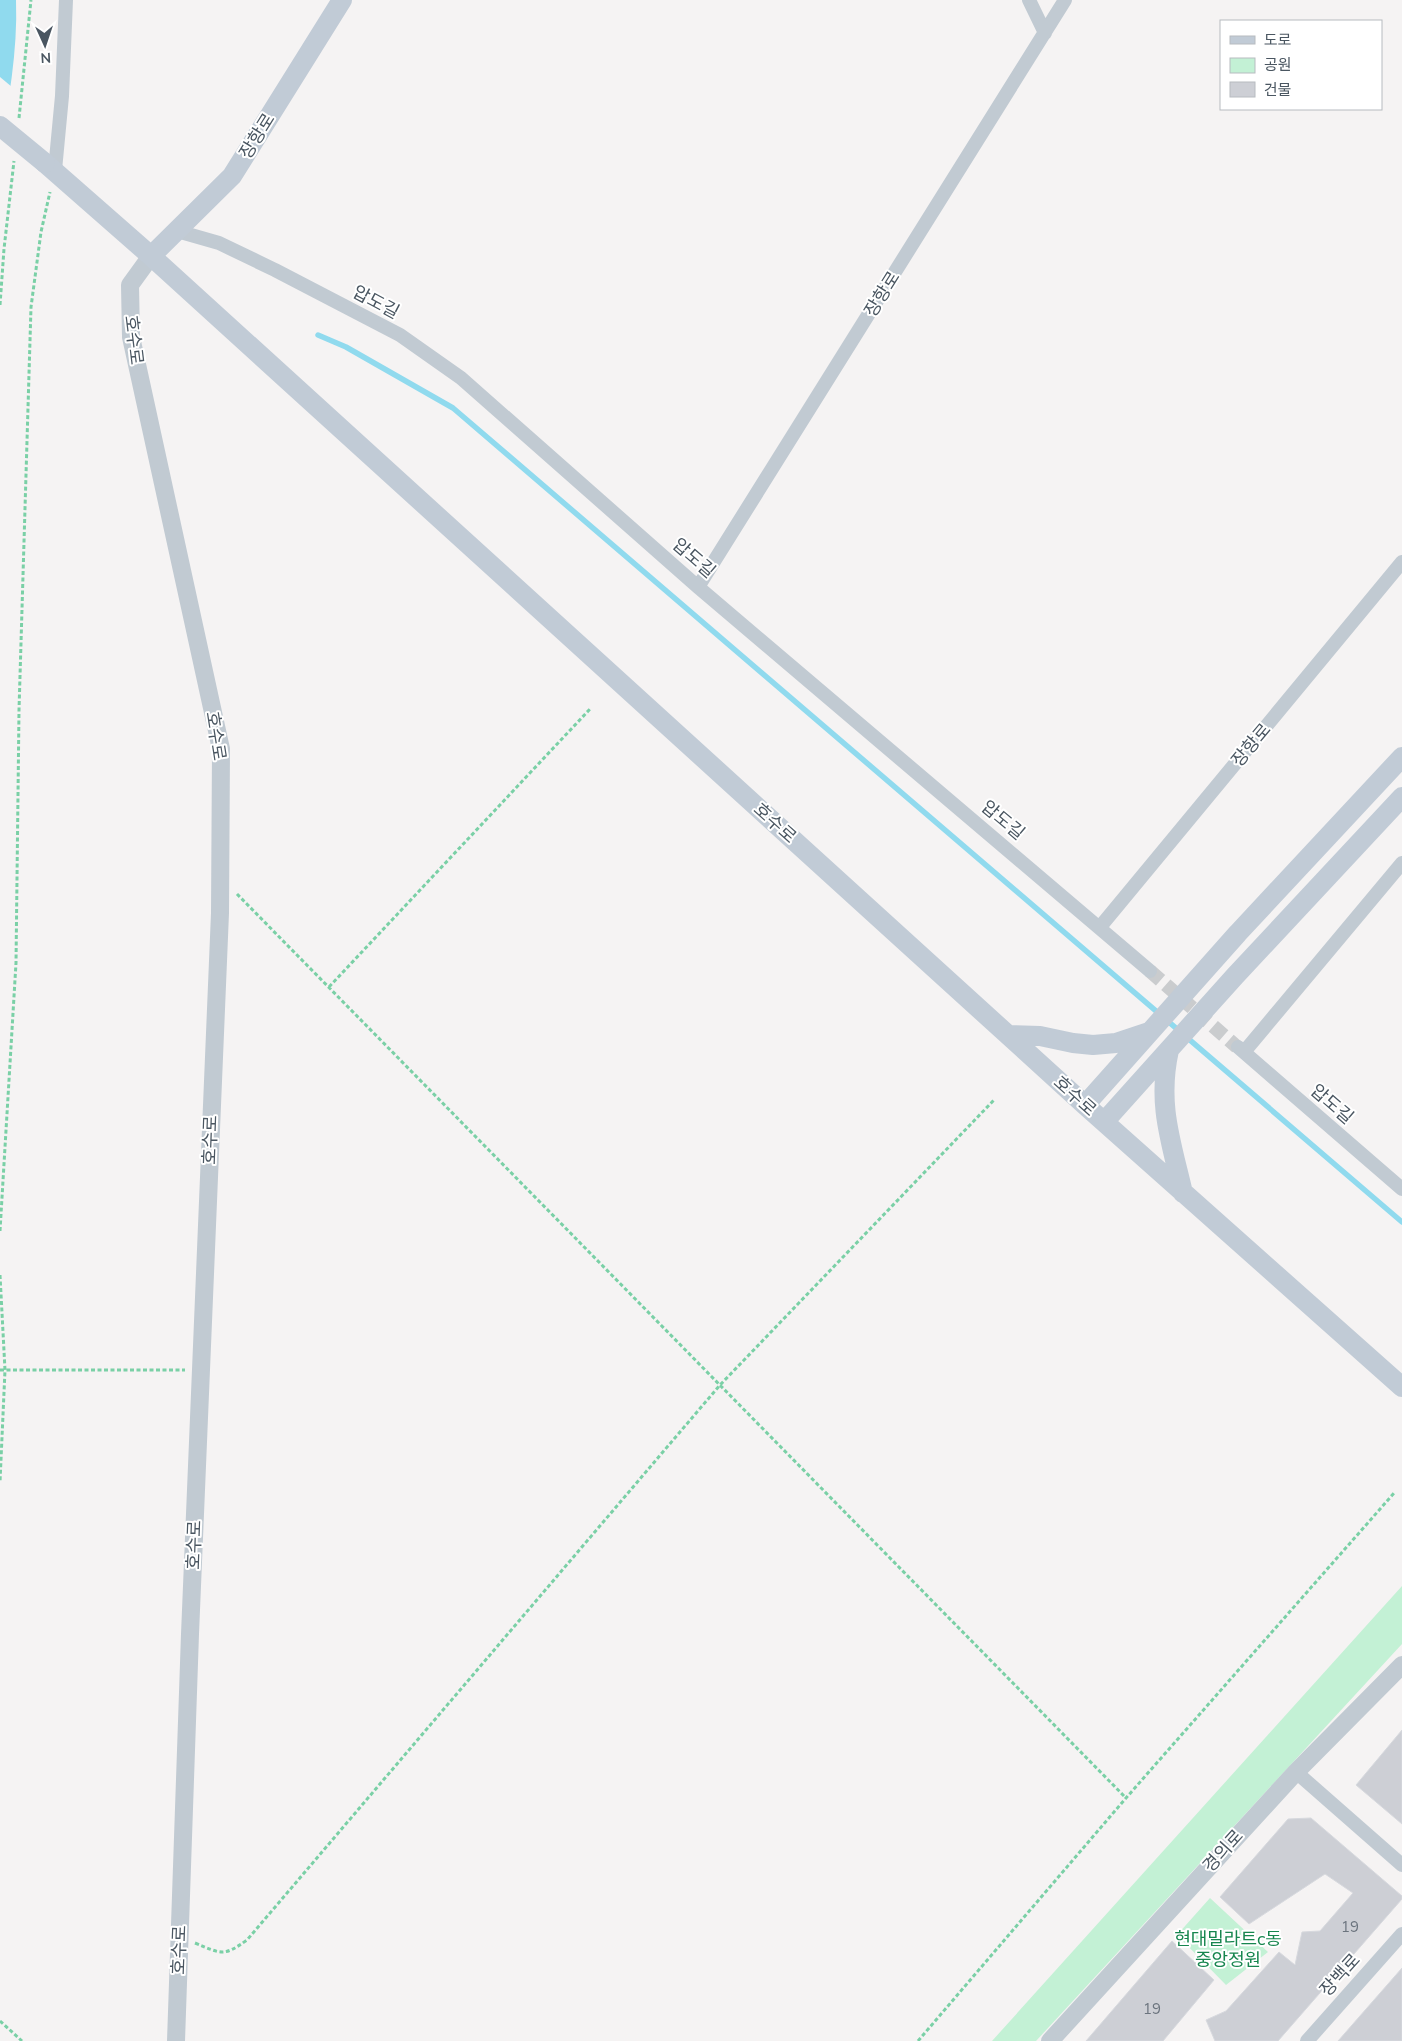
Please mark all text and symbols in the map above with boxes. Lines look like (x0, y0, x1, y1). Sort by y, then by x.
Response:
north arrow (20, 20, 70, 70)
legend (1220, 20, 1382, 110)
text: 도로 (1264, 30, 1292, 50)
text: N (40, 48, 51, 67)
text: 공원 (1264, 55, 1292, 75)
text: 건물 (1264, 80, 1292, 100)
street label: 장항로 (234, 109, 280, 163)
street label: 장항로 (859, 267, 905, 321)
street label: 압도길 (348, 280, 404, 324)
street label: 호수로 (119, 314, 149, 366)
street label: 압도길 (667, 533, 721, 583)
street label: 호수로 (200, 710, 232, 762)
street label: 장항로 (1226, 718, 1276, 772)
street label: 압도길 (976, 795, 1030, 845)
street label: 호수로 (749, 797, 801, 849)
street label: 호수로 (1049, 1070, 1101, 1122)
street label: 압도길 (1305, 1079, 1359, 1129)
street label: 호수로 (197, 1115, 223, 1165)
street label: 호수로 (181, 1520, 207, 1570)
street label: 경의로 (1197, 1825, 1249, 1877)
house number: 19 (1341, 1917, 1359, 1937)
street label: 호수로 (166, 1925, 192, 1975)
park label: 현대밀라트c동 중앙정원 (1174, 1927, 1282, 1972)
street label: 장백로 (1314, 1949, 1366, 2001)
house number: 19 (1143, 1999, 1161, 2019)

